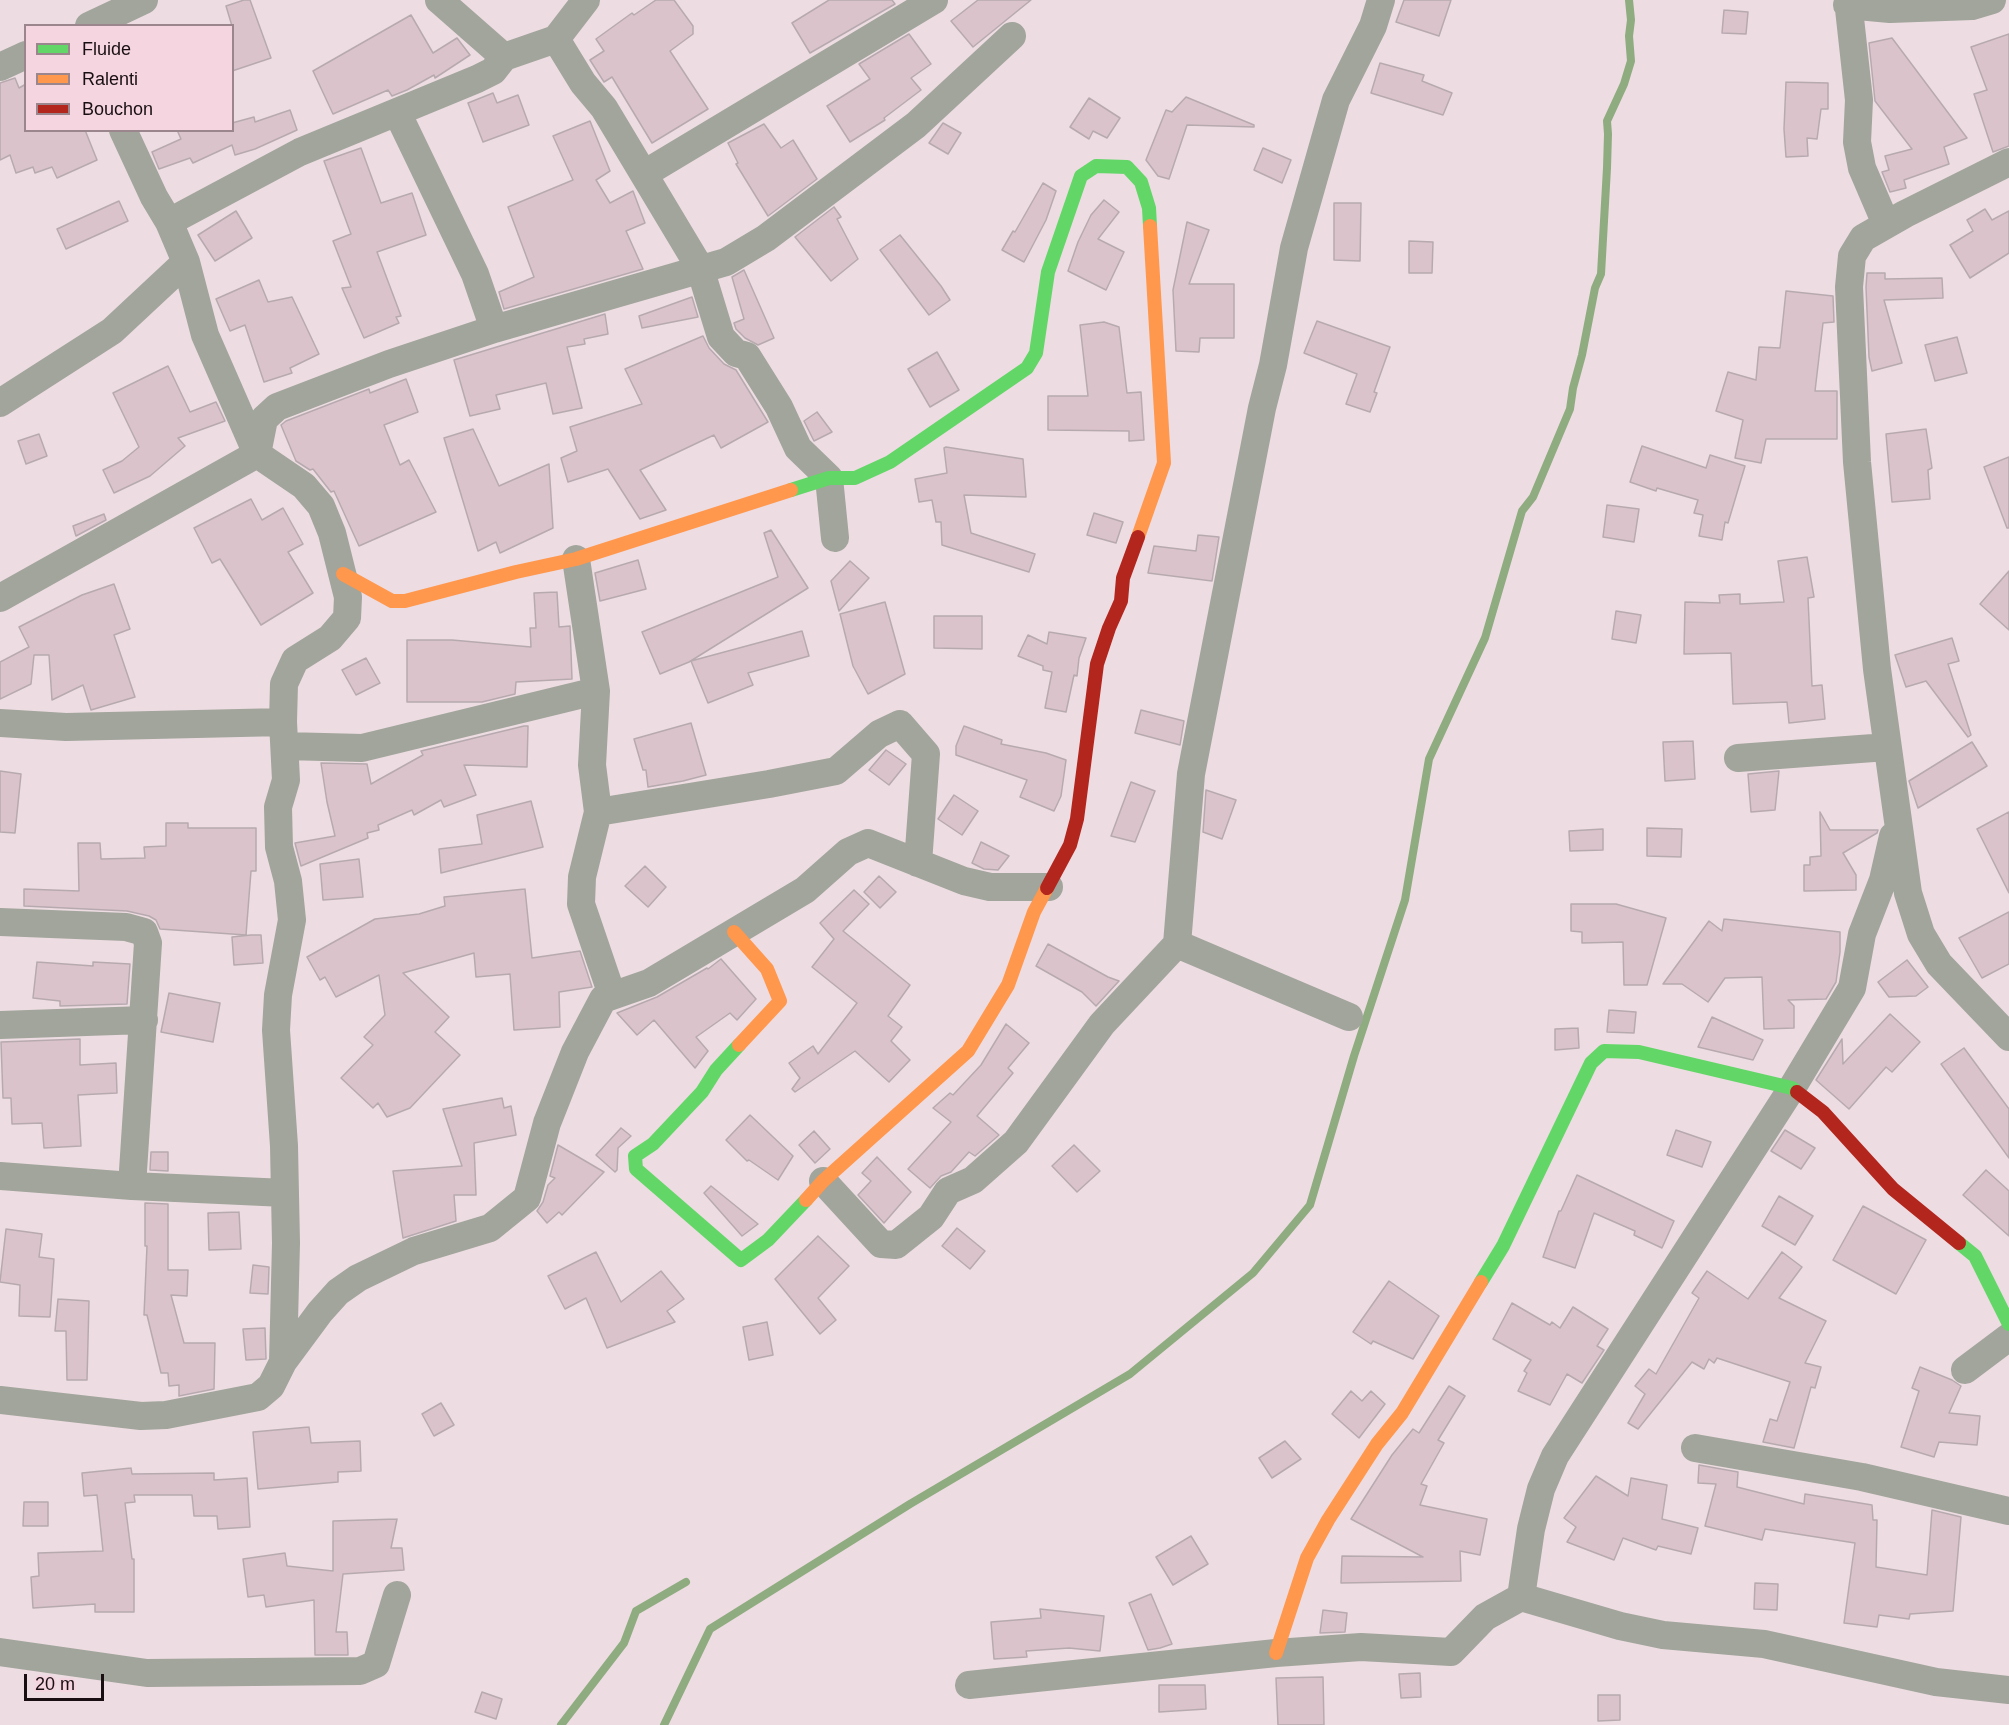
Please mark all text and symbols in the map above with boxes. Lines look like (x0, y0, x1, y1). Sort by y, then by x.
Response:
legend (24, 24, 234, 132)
text: Fluide (82, 39, 131, 59)
text: Ralenti (82, 69, 138, 89)
text: Bouchon (82, 99, 153, 119)
scale bar (27, 1662, 106, 1700)
text: 20 m (35, 1674, 75, 1694)

